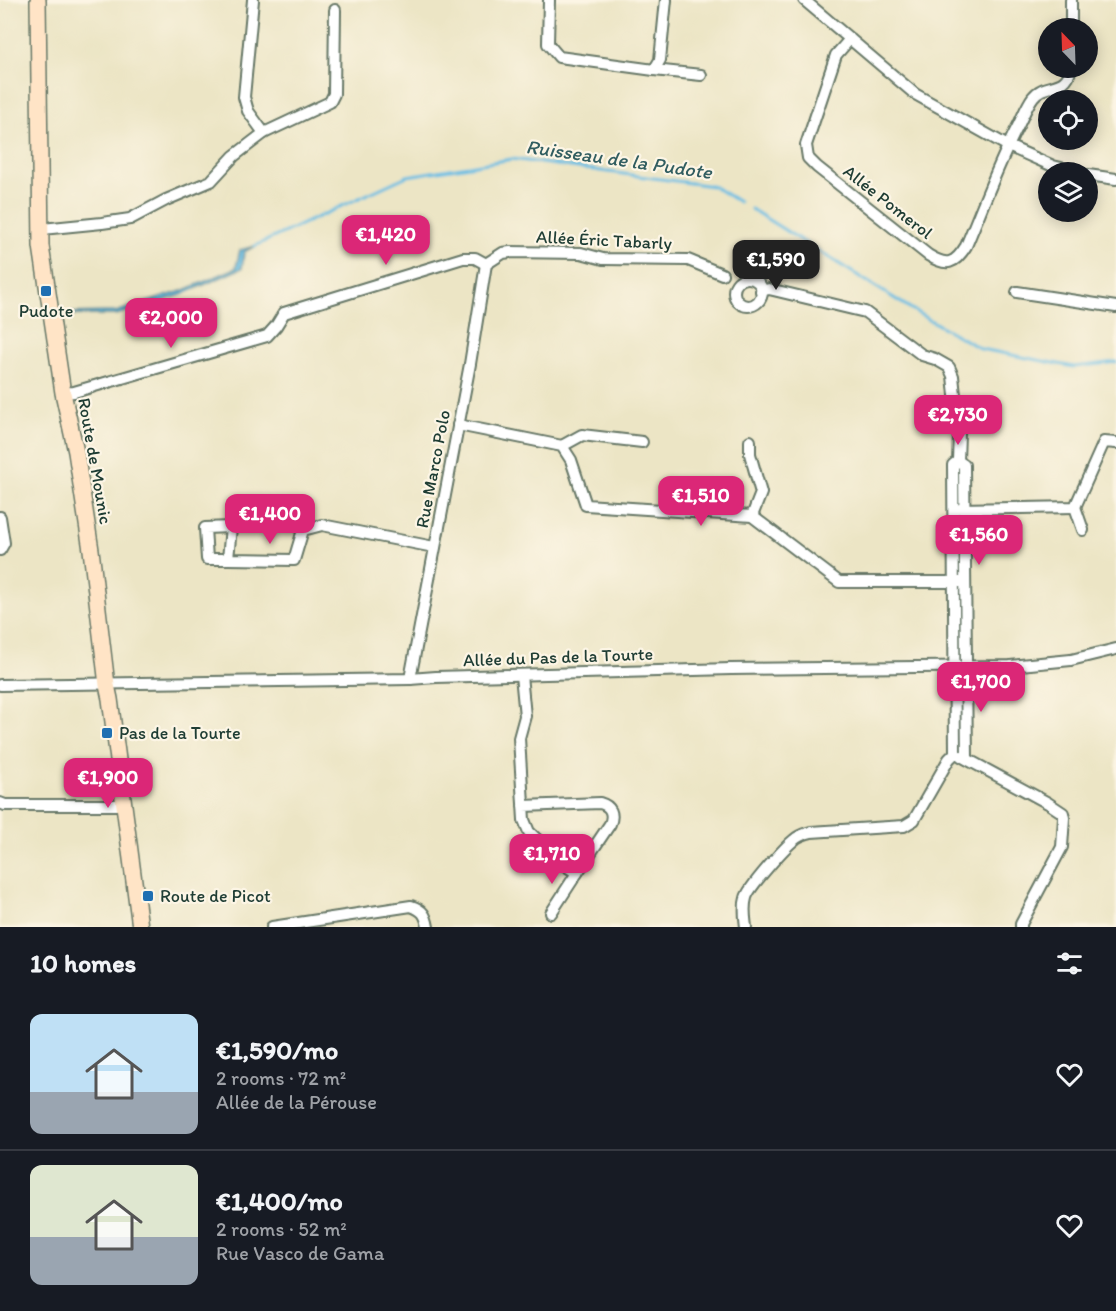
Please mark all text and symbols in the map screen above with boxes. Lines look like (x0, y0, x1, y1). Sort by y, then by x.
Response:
north arrow (1038, 18, 1098, 78)
map controls (1038, 18, 1098, 222)
button: locate (1038, 90, 1098, 150)
water label: Ruisseau de la Pudote (525, 134, 715, 184)
street label: Allée Pomerol (839, 160, 937, 244)
button: layers (1038, 162, 1098, 222)
pin: €1,420 (337, 215, 435, 266)
text: €1,420 (356, 222, 416, 246)
street label: Allée Éric Tabarly (536, 225, 673, 255)
pin: €1,590 (727, 240, 825, 291)
text: €1,590 (747, 247, 805, 271)
marker: Pudote (39, 284, 53, 298)
pin: €2,000 (122, 298, 220, 349)
place label: Pudote (19, 300, 73, 322)
text: €2,000 (139, 305, 203, 329)
pin: €2,730 (909, 395, 1007, 446)
street label: Route de Mounic (73, 396, 117, 526)
text: €2,730 (928, 402, 988, 426)
street label: Rue Marco Polo (411, 408, 455, 530)
pin: €1,510 (652, 476, 750, 527)
text: €1,510 (672, 483, 730, 507)
pin: €1,400 (221, 494, 319, 545)
text: €1,400 (239, 501, 301, 525)
pin: €1,560 (930, 515, 1028, 566)
text: €1,560 (950, 522, 1008, 546)
street label: Allée du Pas de la Tourte (463, 643, 653, 671)
pin: €1,700 (932, 662, 1030, 713)
text: €1,700 (951, 669, 1011, 693)
place label: Pas de la Tourte (119, 722, 241, 744)
marker: Pas de la Tourte (100, 726, 114, 740)
pin: €1,900 (59, 758, 157, 809)
text: €1,900 (78, 765, 138, 789)
pin: €1,710 (503, 834, 601, 885)
text: €1,710 (524, 841, 580, 865)
place label: Route de Picot (160, 885, 271, 907)
marker: Route de Picot (141, 889, 155, 903)
text: 10 homes (30, 947, 136, 979)
icon: filters (1053, 947, 1086, 980)
text: €1,590/mo (216, 1034, 338, 1066)
icon: home (78, 1038, 150, 1110)
icon: heart (1053, 1058, 1086, 1091)
text: 2 rooms · 72 m² (216, 1066, 346, 1090)
text: Allée de la Pérouse (216, 1090, 377, 1114)
text: €1,400/mo (216, 1185, 343, 1217)
icon: home (78, 1189, 150, 1261)
icon: heart (1053, 1209, 1086, 1242)
text: 2 rooms · 52 m² (216, 1217, 347, 1241)
text: Rue Vasco de Gama (216, 1241, 384, 1265)

